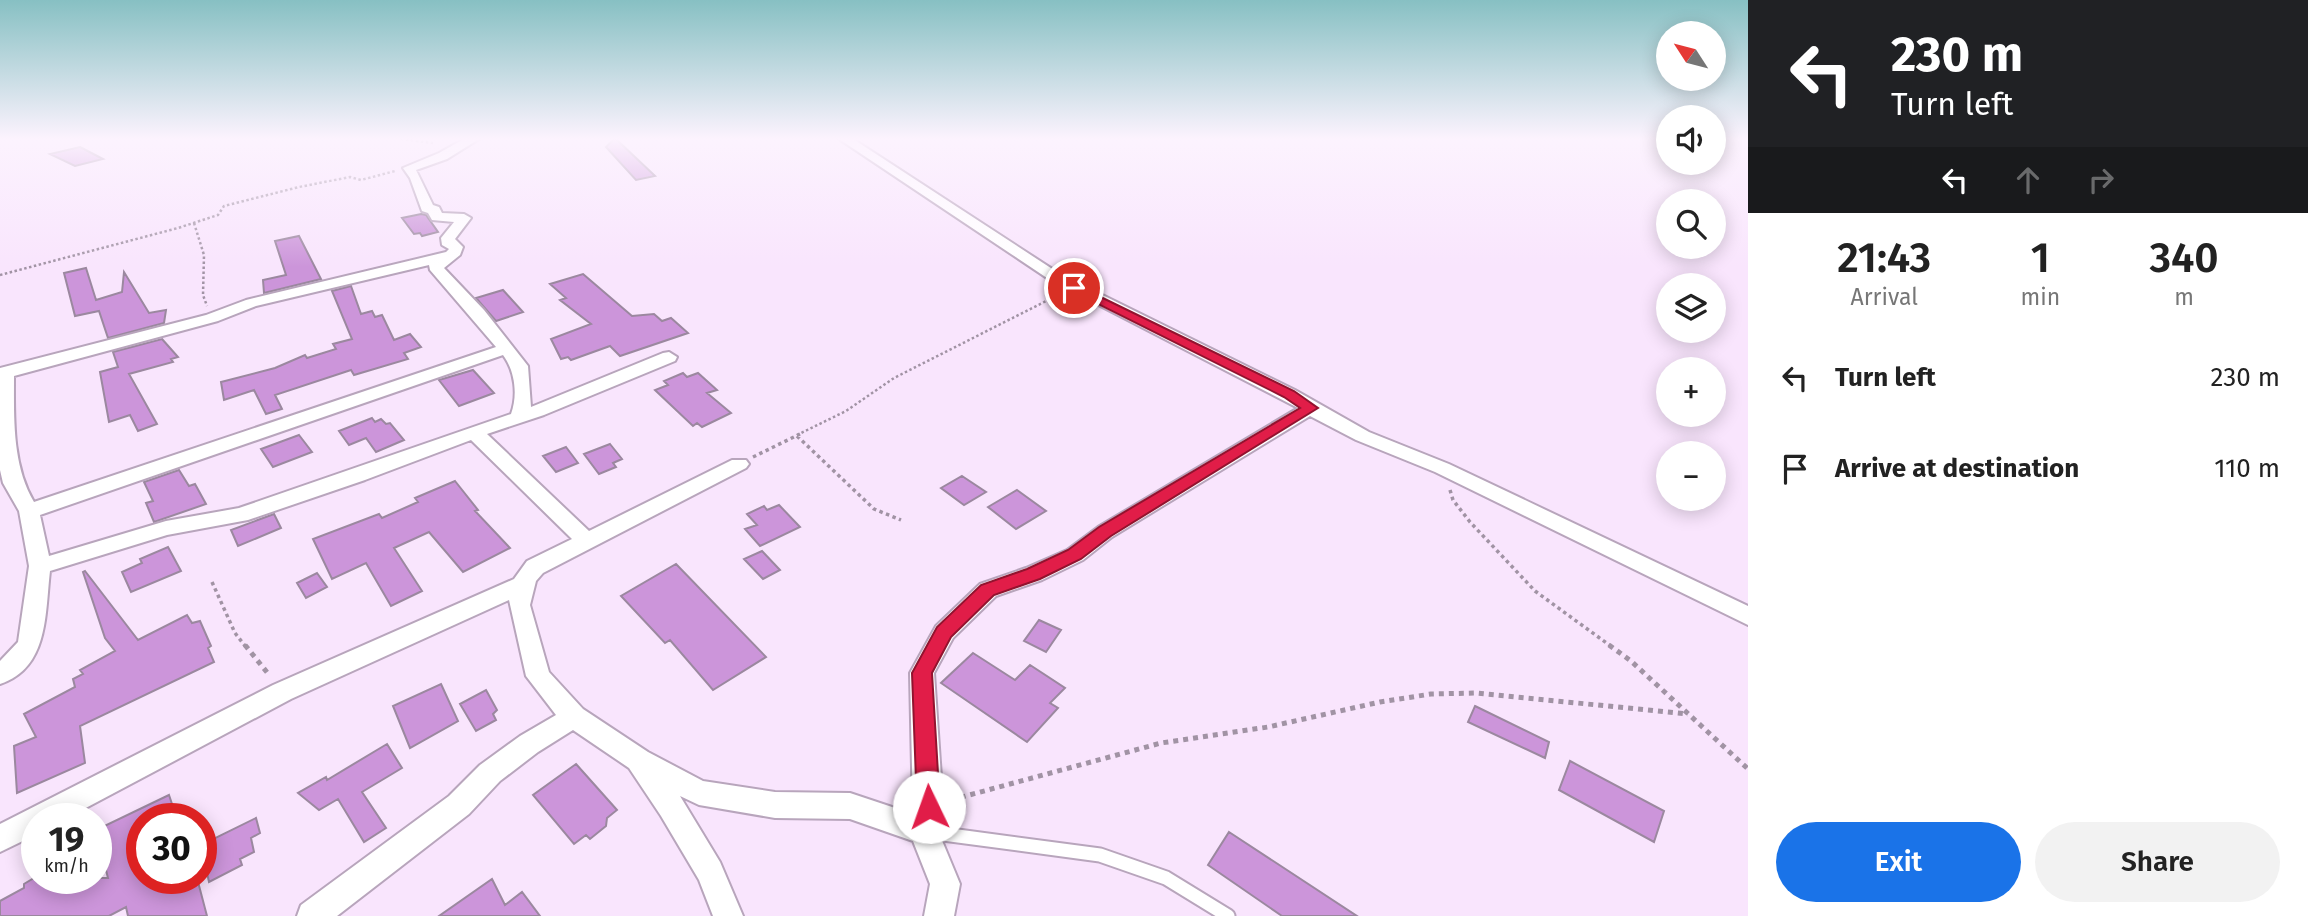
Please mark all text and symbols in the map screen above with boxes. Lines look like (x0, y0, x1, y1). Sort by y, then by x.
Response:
north arrow (1656, 21, 1726, 91)
map controls (1656, 21, 1726, 511)
text: 230 m (1891, 25, 2023, 84)
icon: left (1776, 28, 1867, 119)
text: Turn left (1891, 85, 2013, 123)
button: sound (1656, 105, 1726, 175)
icon: left (1936, 161, 1974, 199)
icon: ahead (2009, 161, 2047, 199)
icon: right (2082, 161, 2120, 199)
button: search (1656, 189, 1726, 259)
text: 21:43 (1837, 233, 1931, 283)
text: 1 (2031, 233, 2050, 283)
text: 340 (2149, 233, 2219, 283)
pin (1044, 258, 1104, 318)
icon: arrive (1055, 269, 1093, 307)
button: layers (1656, 273, 1726, 343)
text: Arrival (1851, 283, 1918, 311)
text: min (2020, 283, 2060, 311)
text: m (2174, 283, 2194, 311)
button: + (1656, 357, 1726, 427)
icon: left (1776, 359, 1814, 397)
text: Turn left (1835, 362, 1936, 393)
text: 230 m (2211, 362, 2280, 393)
button: − (1656, 441, 1726, 511)
icon: arrive (1776, 450, 1814, 488)
text: Arrive at destination (1835, 453, 2079, 484)
text: 110 m (2214, 453, 2280, 484)
position arrow (892, 770, 966, 844)
speed limit sign: 30 (126, 803, 217, 894)
text: 19 (49, 818, 84, 860)
button: Exit (1776, 822, 2021, 902)
button: Share (2035, 822, 2280, 902)
text: km/h (44, 855, 89, 877)

